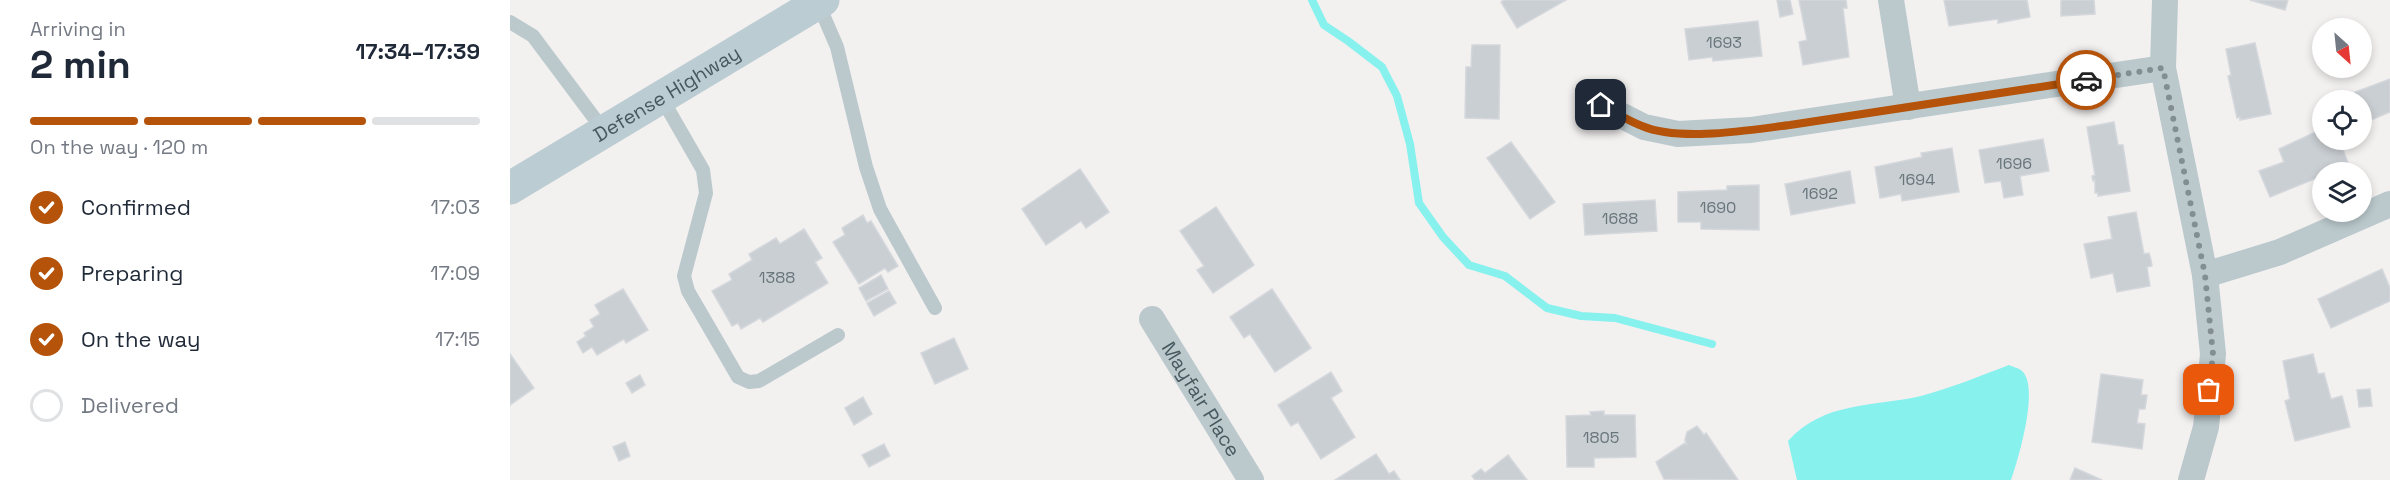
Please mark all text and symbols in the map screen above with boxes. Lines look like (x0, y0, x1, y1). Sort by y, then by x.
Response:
text: Arriving in (30, 16, 126, 42)
north arrow (2312, 18, 2372, 78)
map controls (2312, 18, 2372, 222)
house number: 1693 (1706, 32, 1742, 53)
text: 17:34–17:39 (355, 37, 480, 65)
text: 2 min (30, 40, 131, 89)
street label: Defense Highway (589, 40, 745, 148)
courier (2056, 50, 2116, 110)
icon: car (2070, 64, 2103, 97)
pin (1575, 79, 1626, 130)
icon: home (1584, 88, 1617, 121)
button: locate (2312, 90, 2372, 150)
text: On the way · 120 m (30, 134, 208, 160)
house number: 1696 (1996, 153, 2032, 174)
button: layers (2312, 162, 2372, 222)
house number: 1694 (1899, 169, 1935, 190)
house number: 1692 (1802, 183, 1838, 204)
icon: check (30, 191, 63, 224)
text: Confirmed (81, 193, 191, 221)
text: 17:03 (430, 194, 480, 220)
house number: 1690 (1700, 197, 1736, 218)
house number: 1688 (1602, 208, 1638, 229)
icon: check (30, 257, 63, 290)
text: Preparing (81, 259, 183, 287)
text: 17:09 (430, 260, 480, 286)
house number: 1388 (759, 267, 795, 288)
icon: check (30, 323, 63, 356)
text: On the way (81, 325, 200, 353)
text: 17:15 (435, 326, 480, 352)
street label: Mayfair Place (1156, 337, 1247, 461)
pin (2183, 364, 2234, 415)
icon: bag (2192, 373, 2225, 406)
text: Delivered (81, 391, 179, 419)
house number: 1805 (1583, 427, 1619, 448)

